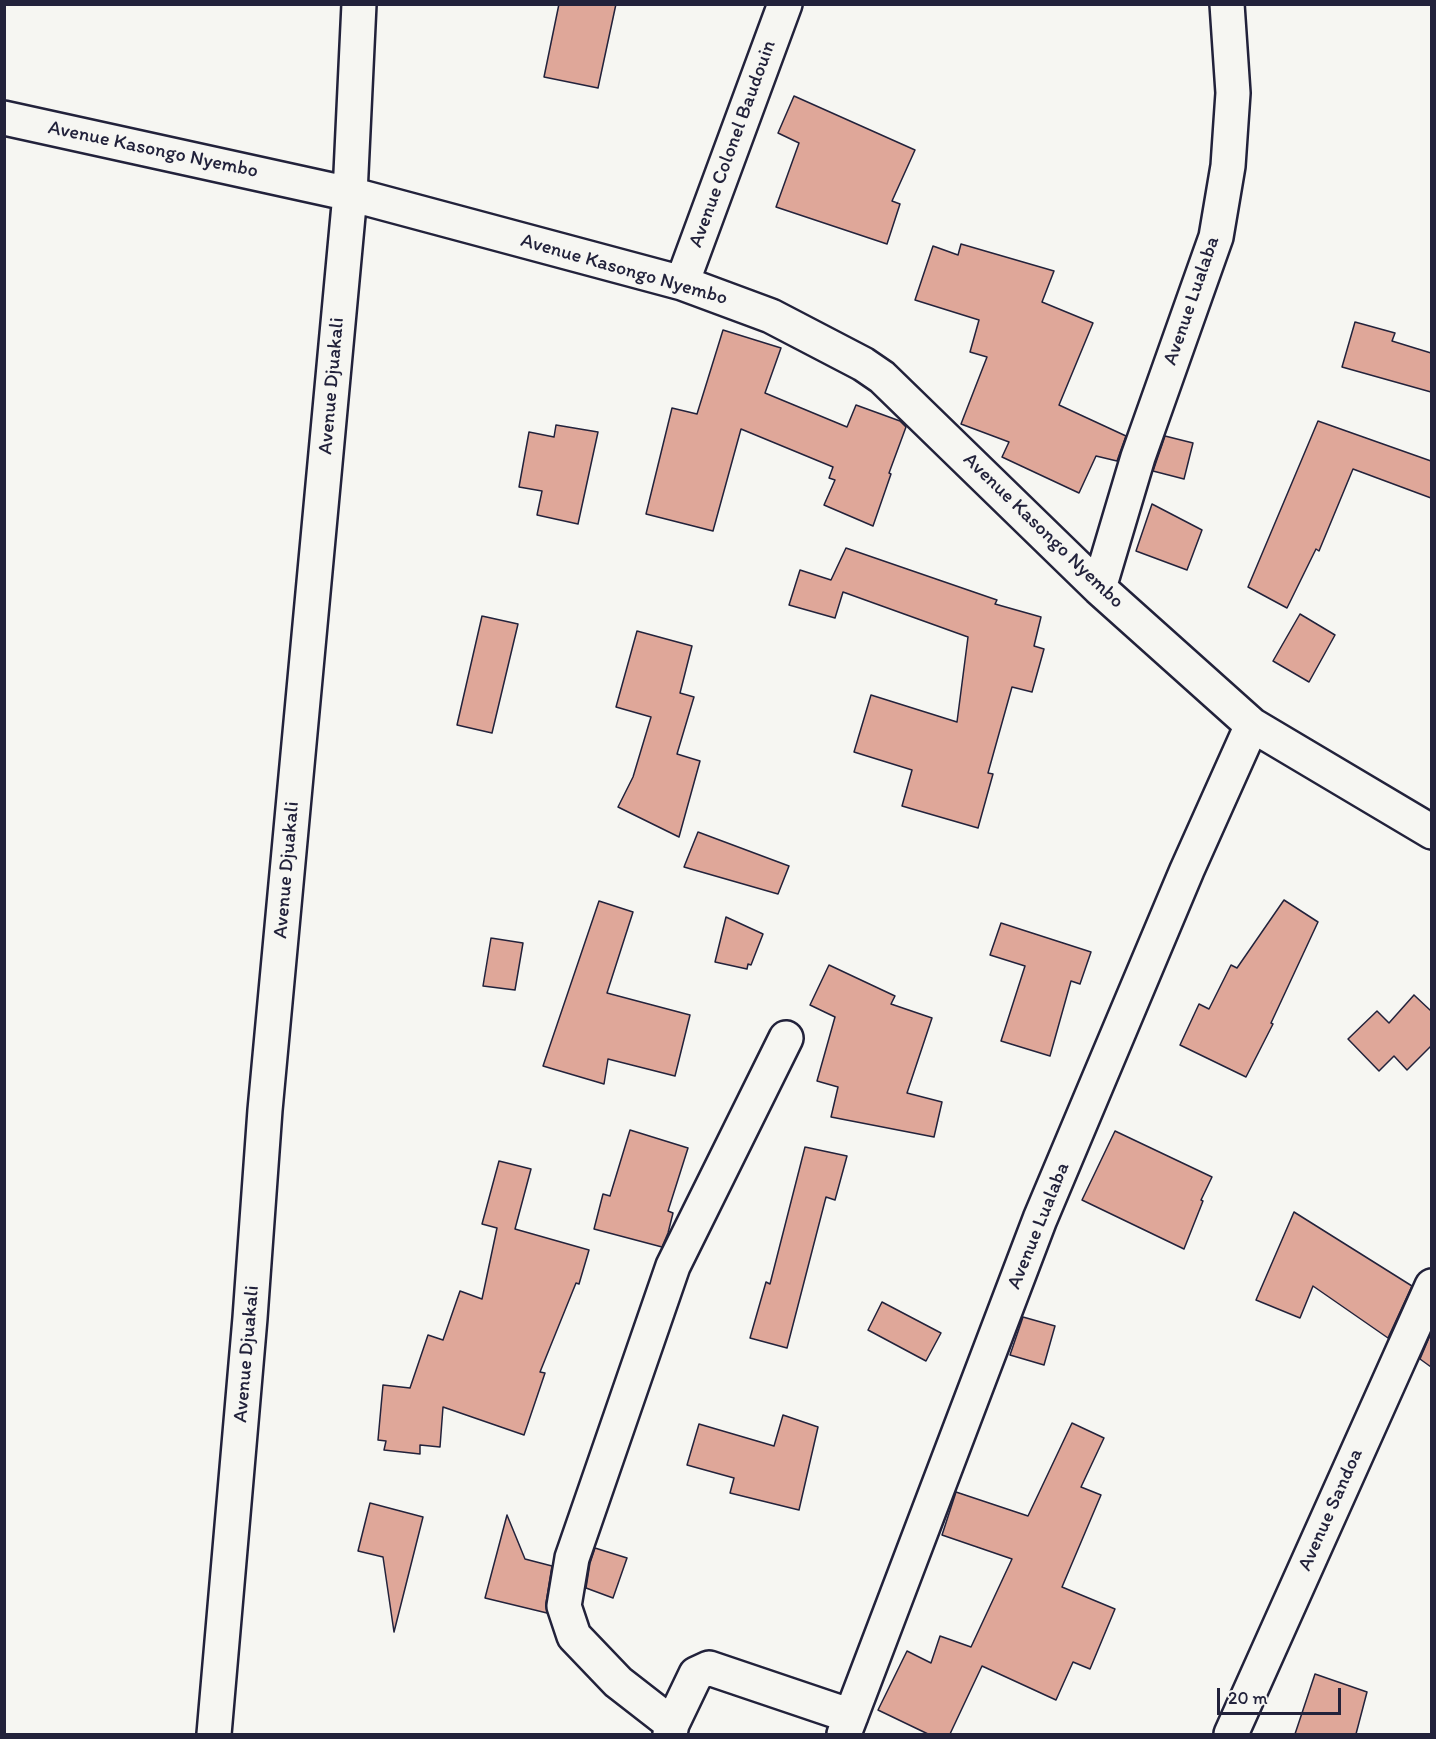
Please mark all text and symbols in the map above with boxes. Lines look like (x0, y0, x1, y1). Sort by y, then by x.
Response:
street label: Avenue Colonel Baudouin (684, 37, 782, 251)
street label: Avenue Kasongo Nyembo (46, 116, 260, 184)
street label: Avenue Kasongo Nyembo (518, 229, 730, 311)
street label: Avenue Lualaba (1159, 233, 1225, 369)
street label: Avenue Djuakali (314, 316, 350, 456)
street label: Avenue Kasongo Nyembo (958, 448, 1128, 614)
street label: Avenue Djuakali (269, 800, 305, 940)
street label: Avenue Lualaba (1003, 1159, 1075, 1293)
street label: Avenue Djuakali (229, 1284, 265, 1424)
street label: Avenue Sandoa (1293, 1445, 1369, 1575)
scale bar (1220, 1676, 1344, 1714)
text: 20 m (1228, 1687, 1268, 1709)

